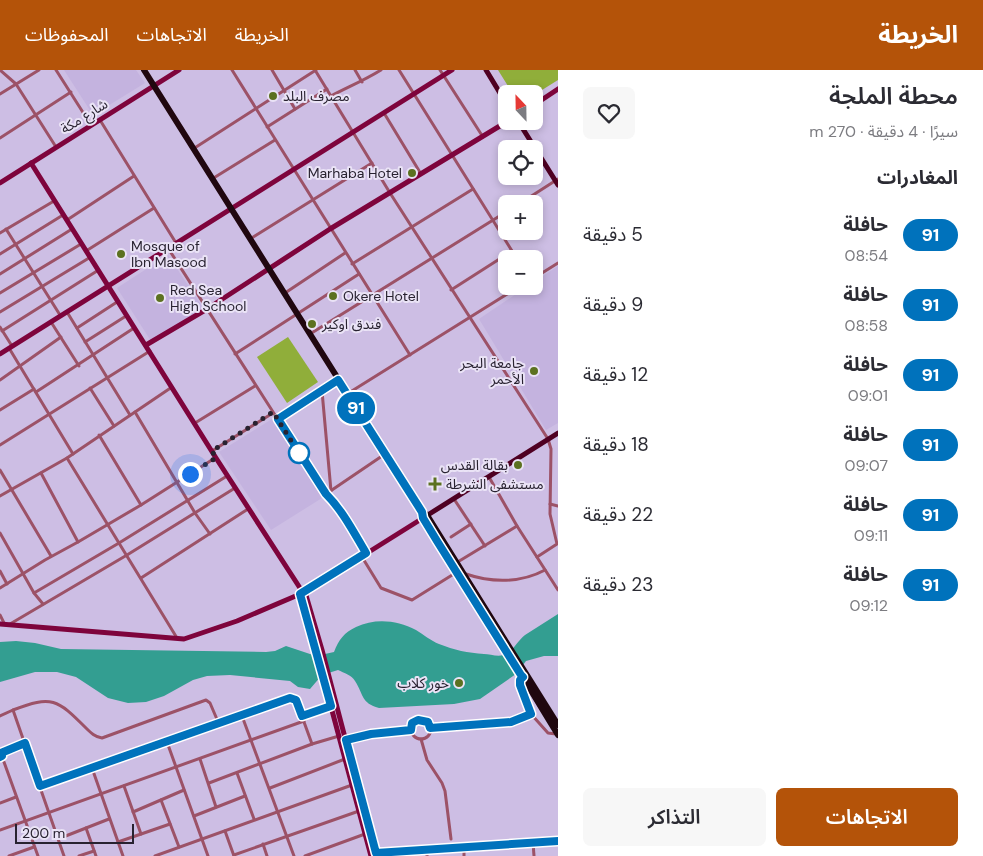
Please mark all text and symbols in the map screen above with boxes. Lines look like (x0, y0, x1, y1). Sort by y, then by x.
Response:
text: الخريطة (878, 19, 958, 50)
text: المحفوظات (25, 23, 109, 47)
text: الاتجاهات (137, 23, 207, 47)
text: الخريطة (235, 23, 289, 47)
text: محطة الملجة (829, 80, 958, 111)
north arrow (498, 85, 542, 130)
map controls (498, 85, 543, 295)
place label: مصرف البلد (283, 87, 350, 105)
button: heart (583, 87, 635, 139)
marker: مصرف البلد (267, 90, 279, 102)
street label: شارع مكة (57, 95, 112, 139)
text: سيرًا · 4 دقيقة · 270 m (809, 121, 958, 142)
button: locate (498, 140, 543, 185)
place label: Marhaba Hotel (308, 164, 402, 182)
text: المغادرات (877, 165, 958, 190)
marker: Marhaba Hotel (406, 167, 418, 179)
button: + (498, 195, 543, 240)
text: حافلة (843, 212, 888, 237)
text: 5 دقيقة (583, 222, 643, 247)
text: 91 (922, 223, 939, 247)
place label: Mosque of Ibn Masood (131, 237, 207, 271)
text: 08:54 (845, 245, 888, 266)
marker: Mosque of Ibn Masood (115, 248, 127, 260)
button: − (498, 250, 543, 295)
place label: Red Sea High School (170, 281, 246, 315)
text: حافلة (843, 282, 888, 307)
place label: Okere Hotel (343, 287, 419, 305)
marker: Okere Hotel (327, 290, 339, 302)
marker: Red Sea High School (154, 292, 166, 304)
text: 9 دقيقة (583, 292, 643, 317)
text: 91 (922, 293, 939, 317)
place label: فندق اوكير (321, 315, 381, 333)
text: 08:58 (845, 315, 888, 336)
marker: فندق اوكير (306, 318, 318, 330)
text: حافلة (843, 352, 888, 377)
place label: جامعة البحر الأحمر (459, 354, 524, 388)
text: 12 دقيقة (583, 362, 648, 387)
text: 91 (922, 363, 939, 387)
marker: جامعة البحر الأحمر (528, 365, 540, 377)
text: 09:01 (848, 385, 888, 406)
line badge: 91 (334, 392, 378, 424)
text: 91 (347, 396, 365, 420)
text: حافلة (843, 422, 888, 447)
text: 18 دقيقة (583, 432, 649, 457)
text: 91 (922, 433, 939, 457)
unlabelled marker (288, 442, 310, 464)
text: 09:07 (845, 455, 888, 476)
place label: بقالة القدس (441, 456, 508, 474)
marker: بقالة القدس (512, 459, 524, 471)
your location (178, 462, 203, 487)
place label: مستشفى الشرطة (446, 475, 544, 493)
marker: مستشفى الشرطة (428, 477, 442, 491)
text: حافلة (843, 492, 888, 517)
text: 22 دقيقة (583, 502, 653, 527)
text: 91 (922, 503, 939, 527)
text: 09:11 (854, 525, 888, 546)
text: حافلة (843, 562, 888, 587)
text: 23 دقيقة (583, 572, 654, 597)
text: 91 (922, 573, 939, 597)
text: 09:12 (850, 595, 888, 616)
place label: خور كلاب (397, 674, 449, 692)
marker: خور كلاب (453, 677, 465, 689)
button: التذاكر (583, 788, 766, 846)
button: الاتجاهات (776, 788, 958, 846)
scale bar (15, 821, 134, 844)
text: 200 m (22, 824, 65, 842)

